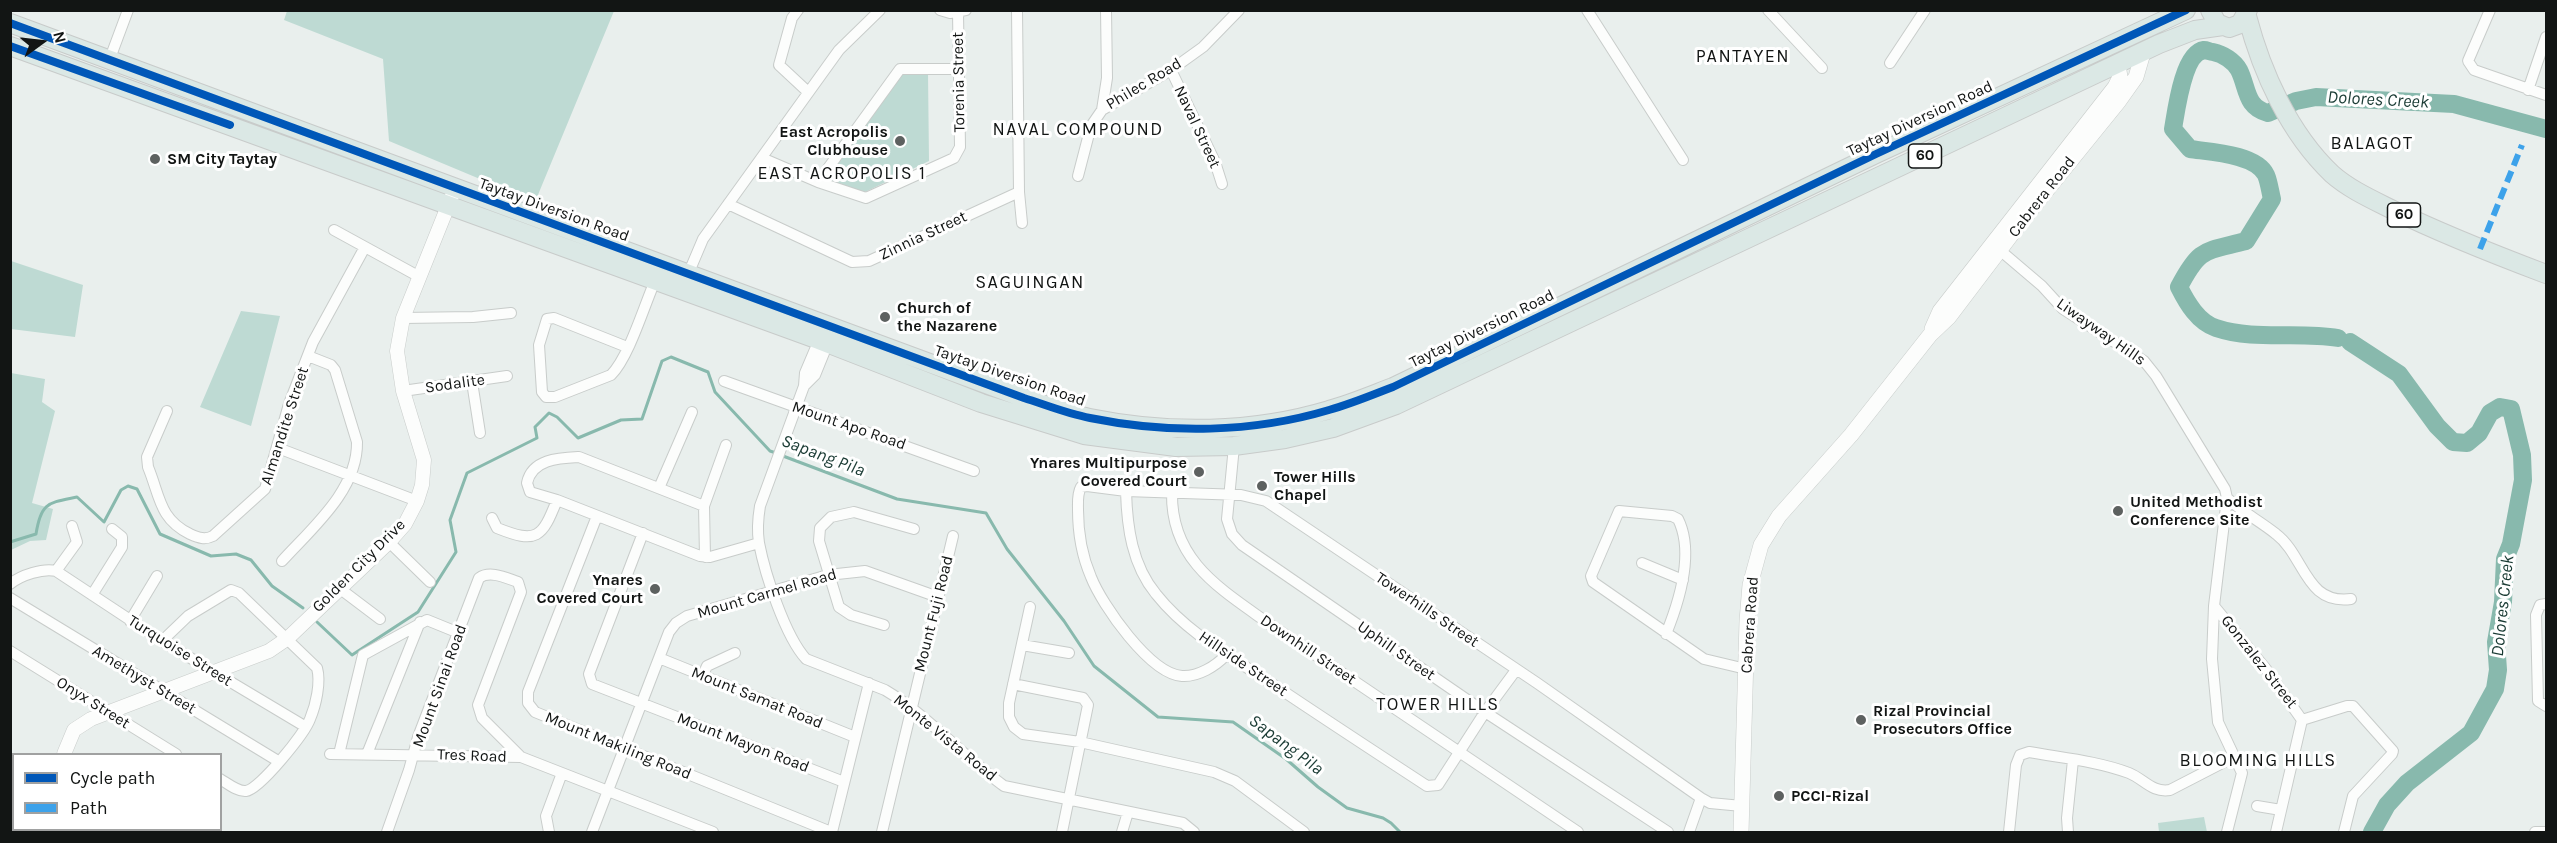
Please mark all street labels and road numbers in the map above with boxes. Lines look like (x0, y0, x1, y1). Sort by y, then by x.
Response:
street label: Torenia Street (949, 32, 969, 132)
street label: Philec Road (1103, 54, 1185, 114)
street label: Taytay Diversion Road (1844, 77, 1996, 161)
street label: Naval Street (1170, 83, 1224, 171)
road number: 60 (1908, 144, 1942, 168)
street label: Cabrera Road (2004, 153, 2080, 241)
street label: Taytay Diversion Road (476, 174, 632, 246)
road number: 60 (2388, 203, 2420, 227)
street label: Zinnia Street (876, 207, 970, 265)
street label: Taytay Diversion Road (1407, 286, 1557, 372)
street label: Liwayway Hills (2053, 294, 2149, 370)
street label: Taytay Diversion Road (932, 341, 1088, 411)
street label: Almandite Street (257, 364, 313, 488)
street label: Sodalite (424, 370, 486, 398)
street label: Mount Apo Road (789, 397, 909, 455)
street label: Golden City Drive (308, 515, 410, 617)
street label: Mount Fuji Road (910, 554, 958, 674)
street label: Mount Carmel Road (695, 565, 839, 623)
street label: Towerhills Street (1372, 568, 1482, 652)
street label: Cabrera Road (1737, 576, 1763, 674)
street label: Turquoise Street (124, 611, 236, 691)
street label: Downhill Street (1256, 611, 1360, 689)
street label: Gonzalez Street (2217, 612, 2301, 712)
street label: Uphill Street (1353, 617, 1439, 685)
street label: Mount Sinai Road (409, 622, 471, 750)
street label: Hillside Street (1195, 627, 1291, 701)
street label: Amethyst Street (89, 641, 199, 719)
street label: Mount Samat Road (688, 663, 826, 733)
street label: Onyx Street (53, 673, 133, 733)
street label: Monte Vista Road (889, 690, 1001, 786)
street label: Mount Makiling Road (542, 708, 694, 784)
street label: Mount Mayon Road (674, 709, 812, 777)
street label: Tres Road (437, 745, 507, 767)

